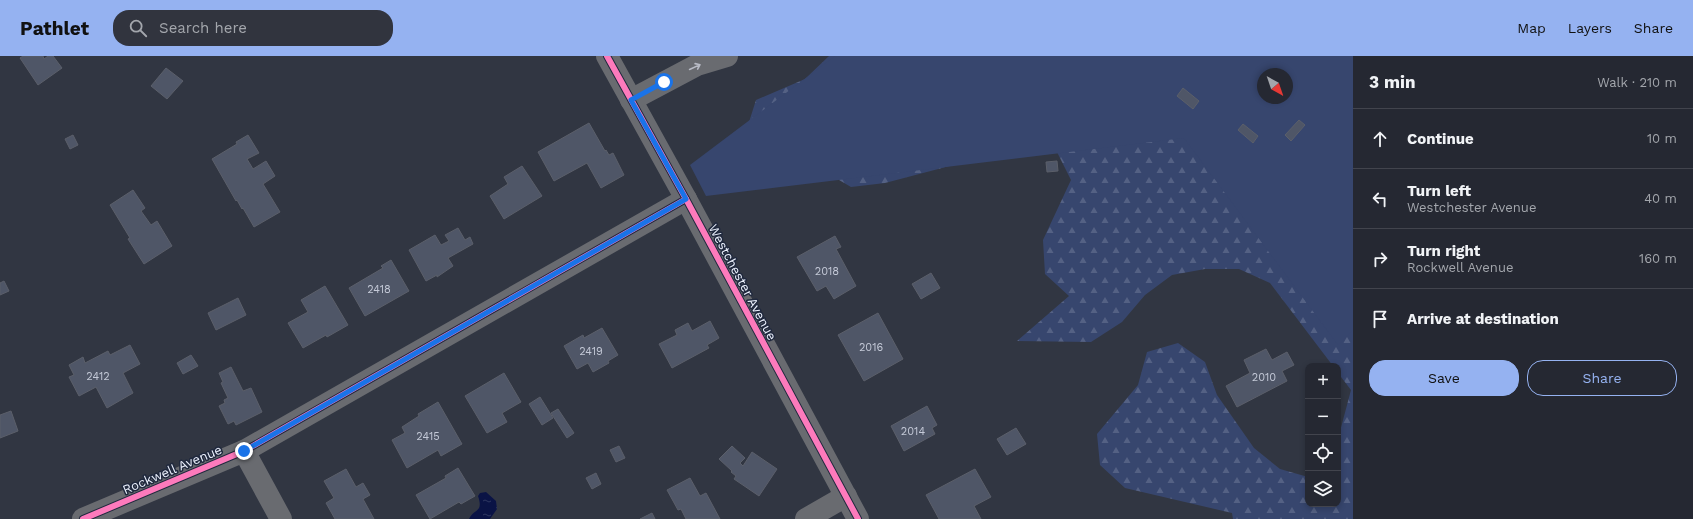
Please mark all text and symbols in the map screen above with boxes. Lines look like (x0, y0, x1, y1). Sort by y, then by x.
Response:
search box (113, 10, 393, 46)
text: Pathlet (20, 17, 89, 40)
icon: search (127, 17, 149, 39)
text: Search here (159, 19, 247, 37)
text: Map (1517, 20, 1546, 36)
text: Layers (1568, 20, 1612, 36)
text: Share (1634, 20, 1673, 36)
one-way arrow (688, 63, 700, 70)
north arrow (1257, 68, 1293, 104)
text: 3 min (1369, 72, 1415, 92)
route start (655, 73, 673, 91)
text: Walk · 210 m (1597, 75, 1677, 90)
icon: ahead (1369, 128, 1391, 150)
text: Continue (1407, 130, 1474, 148)
text: 10 m (1647, 131, 1677, 146)
text: Turn left (1407, 182, 1471, 200)
icon: left (1369, 188, 1391, 210)
text: 40 m (1644, 191, 1677, 206)
text: Westchester Avenue (1407, 200, 1536, 215)
street label: Westchester Avenue (706, 222, 780, 343)
text: Turn right (1407, 242, 1480, 260)
icon: right (1369, 248, 1391, 270)
text: 160 m (1639, 251, 1677, 266)
text: Rockwell Avenue (1407, 260, 1513, 275)
house number: 2018 (815, 265, 839, 278)
house number: 2418 (367, 283, 391, 296)
icon: arrive (1369, 308, 1391, 330)
text: Arrive at destination (1407, 310, 1559, 328)
house number: 2016 (859, 341, 883, 354)
house number: 2419 (579, 345, 603, 358)
button: Save (1369, 360, 1519, 396)
button: Share (1527, 360, 1677, 396)
map controls (1305, 363, 1341, 507)
button: + (1305, 363, 1341, 399)
house number: 2412 (86, 370, 110, 383)
house number: 2010 (1252, 371, 1276, 384)
button: − (1305, 399, 1341, 435)
house number: 2014 (901, 425, 925, 438)
house number: 2415 (416, 430, 440, 443)
button: locate (1305, 435, 1341, 471)
street label: Rockwell Avenue (120, 442, 224, 497)
route end (235, 442, 253, 460)
button: layers (1305, 471, 1341, 507)

